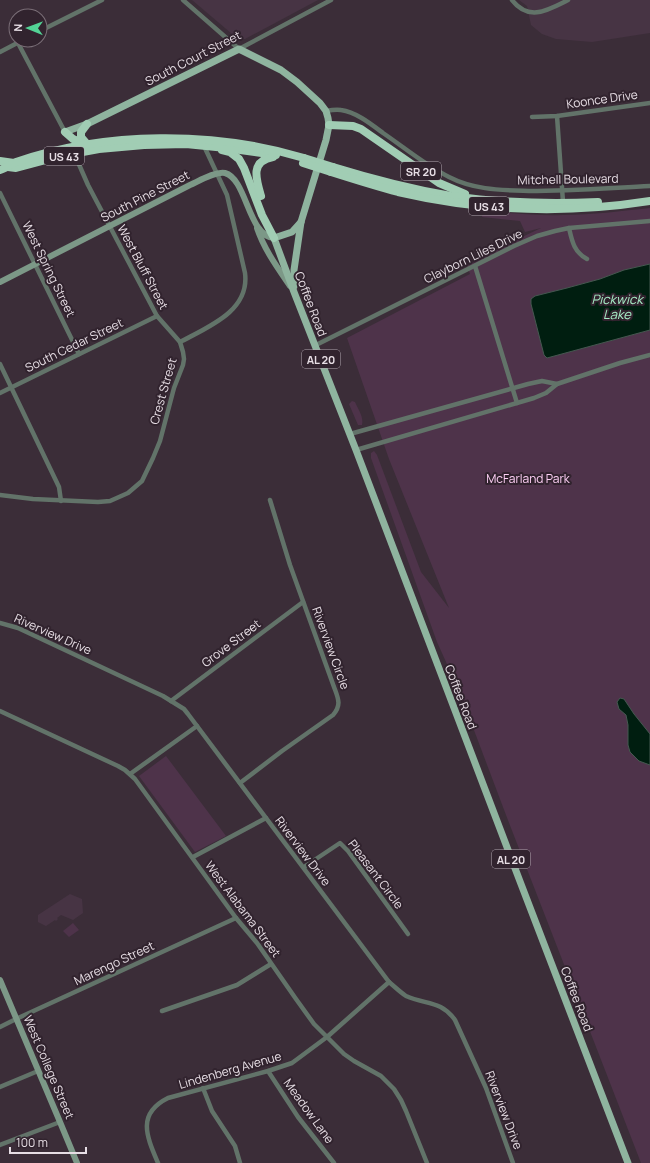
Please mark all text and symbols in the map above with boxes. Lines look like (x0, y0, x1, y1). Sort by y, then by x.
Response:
north arrow (8, 8, 48, 48)
text: N (10, 24, 25, 32)
street label: South Court Street (142, 26, 244, 90)
street label: Koonce Drive (565, 86, 639, 112)
road number: US 43 (44, 147, 84, 165)
road number: SR 20 (401, 162, 441, 180)
street label: South Pine Street (98, 166, 193, 226)
street label: Mitchell Boulevard (517, 170, 619, 188)
road number: US 43 (469, 197, 509, 215)
street label: West Spring Street (18, 218, 80, 320)
street label: West Bluff Street (113, 222, 173, 313)
street label: Clayborn Liles Drive (421, 225, 525, 287)
street label: Coffee Road (291, 269, 331, 339)
water label: Pickwick Lake (591, 290, 645, 323)
street label: South Cedar Street (22, 314, 126, 376)
road number: AL 20 (302, 350, 340, 368)
street label: Crest Street (145, 356, 181, 426)
park label: McFarland Park (486, 470, 571, 487)
street label: Riverview Circle (308, 604, 354, 692)
street label: Riverview Drive (12, 609, 94, 659)
street label: Grove Street (198, 615, 264, 671)
street label: Coffee Road (441, 662, 481, 732)
street label: Riverview Drive (271, 813, 335, 889)
street label: Pleasant Circle (344, 836, 408, 912)
road number: AL 20 (492, 850, 530, 868)
street label: West Alabama Street (201, 857, 285, 961)
street label: Marengo Street (71, 937, 157, 989)
street label: Coffee Road (557, 964, 597, 1034)
street label: West College Street (19, 1013, 79, 1122)
street label: Lindenberg Avenue (177, 1047, 283, 1093)
street label: Riverview Drive (481, 1068, 527, 1152)
street label: Meadow Lane (280, 1075, 338, 1147)
scale bar (10, 1129, 86, 1155)
text: 100 m (16, 1134, 48, 1151)

